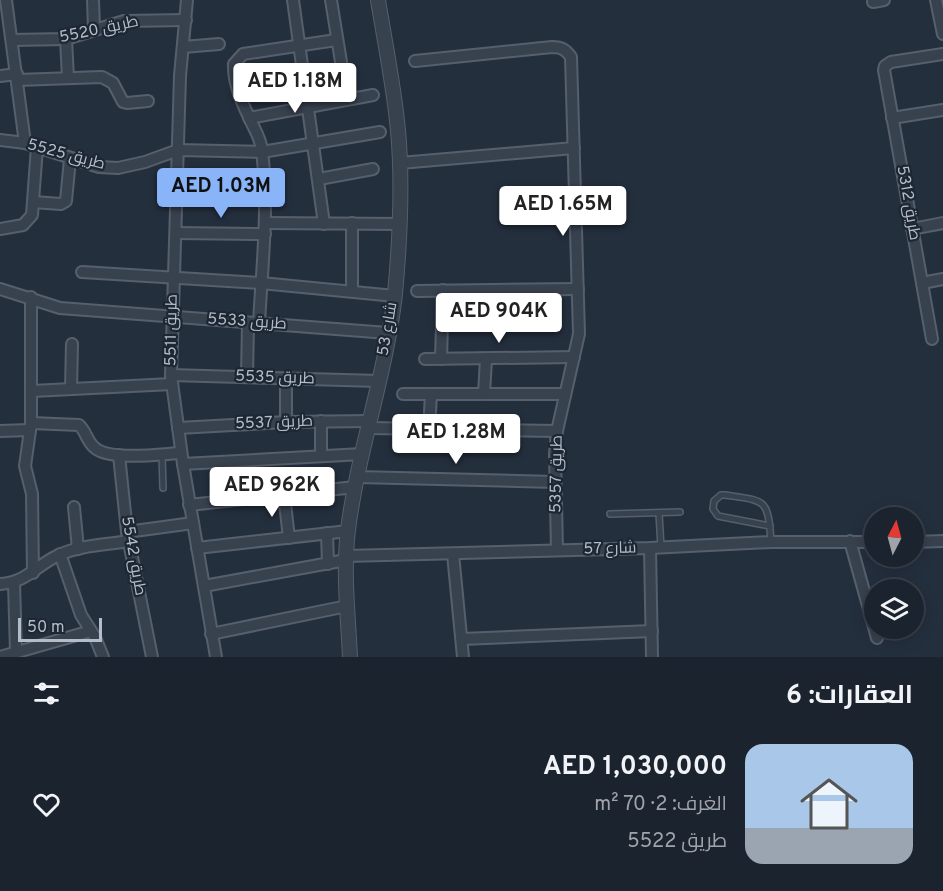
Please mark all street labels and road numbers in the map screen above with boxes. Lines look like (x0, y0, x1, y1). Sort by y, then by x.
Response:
street label: طريق 5520 (58, 12, 140, 48)
street label: طريق 5525 (25, 135, 107, 175)
street label: طريق 5312 (892, 164, 924, 242)
street label: طريق 5511 (161, 294, 183, 366)
street label: شارع 53 (373, 301, 403, 357)
street label: طريق 5533 (207, 309, 287, 335)
street label: طريق 5535 (235, 367, 315, 389)
street label: طريق 5537 (235, 412, 313, 434)
street label: طريق 5357 (546, 435, 568, 513)
street label: طريق 5542 (116, 515, 150, 597)
street label: شارع 57 (583, 539, 637, 559)

